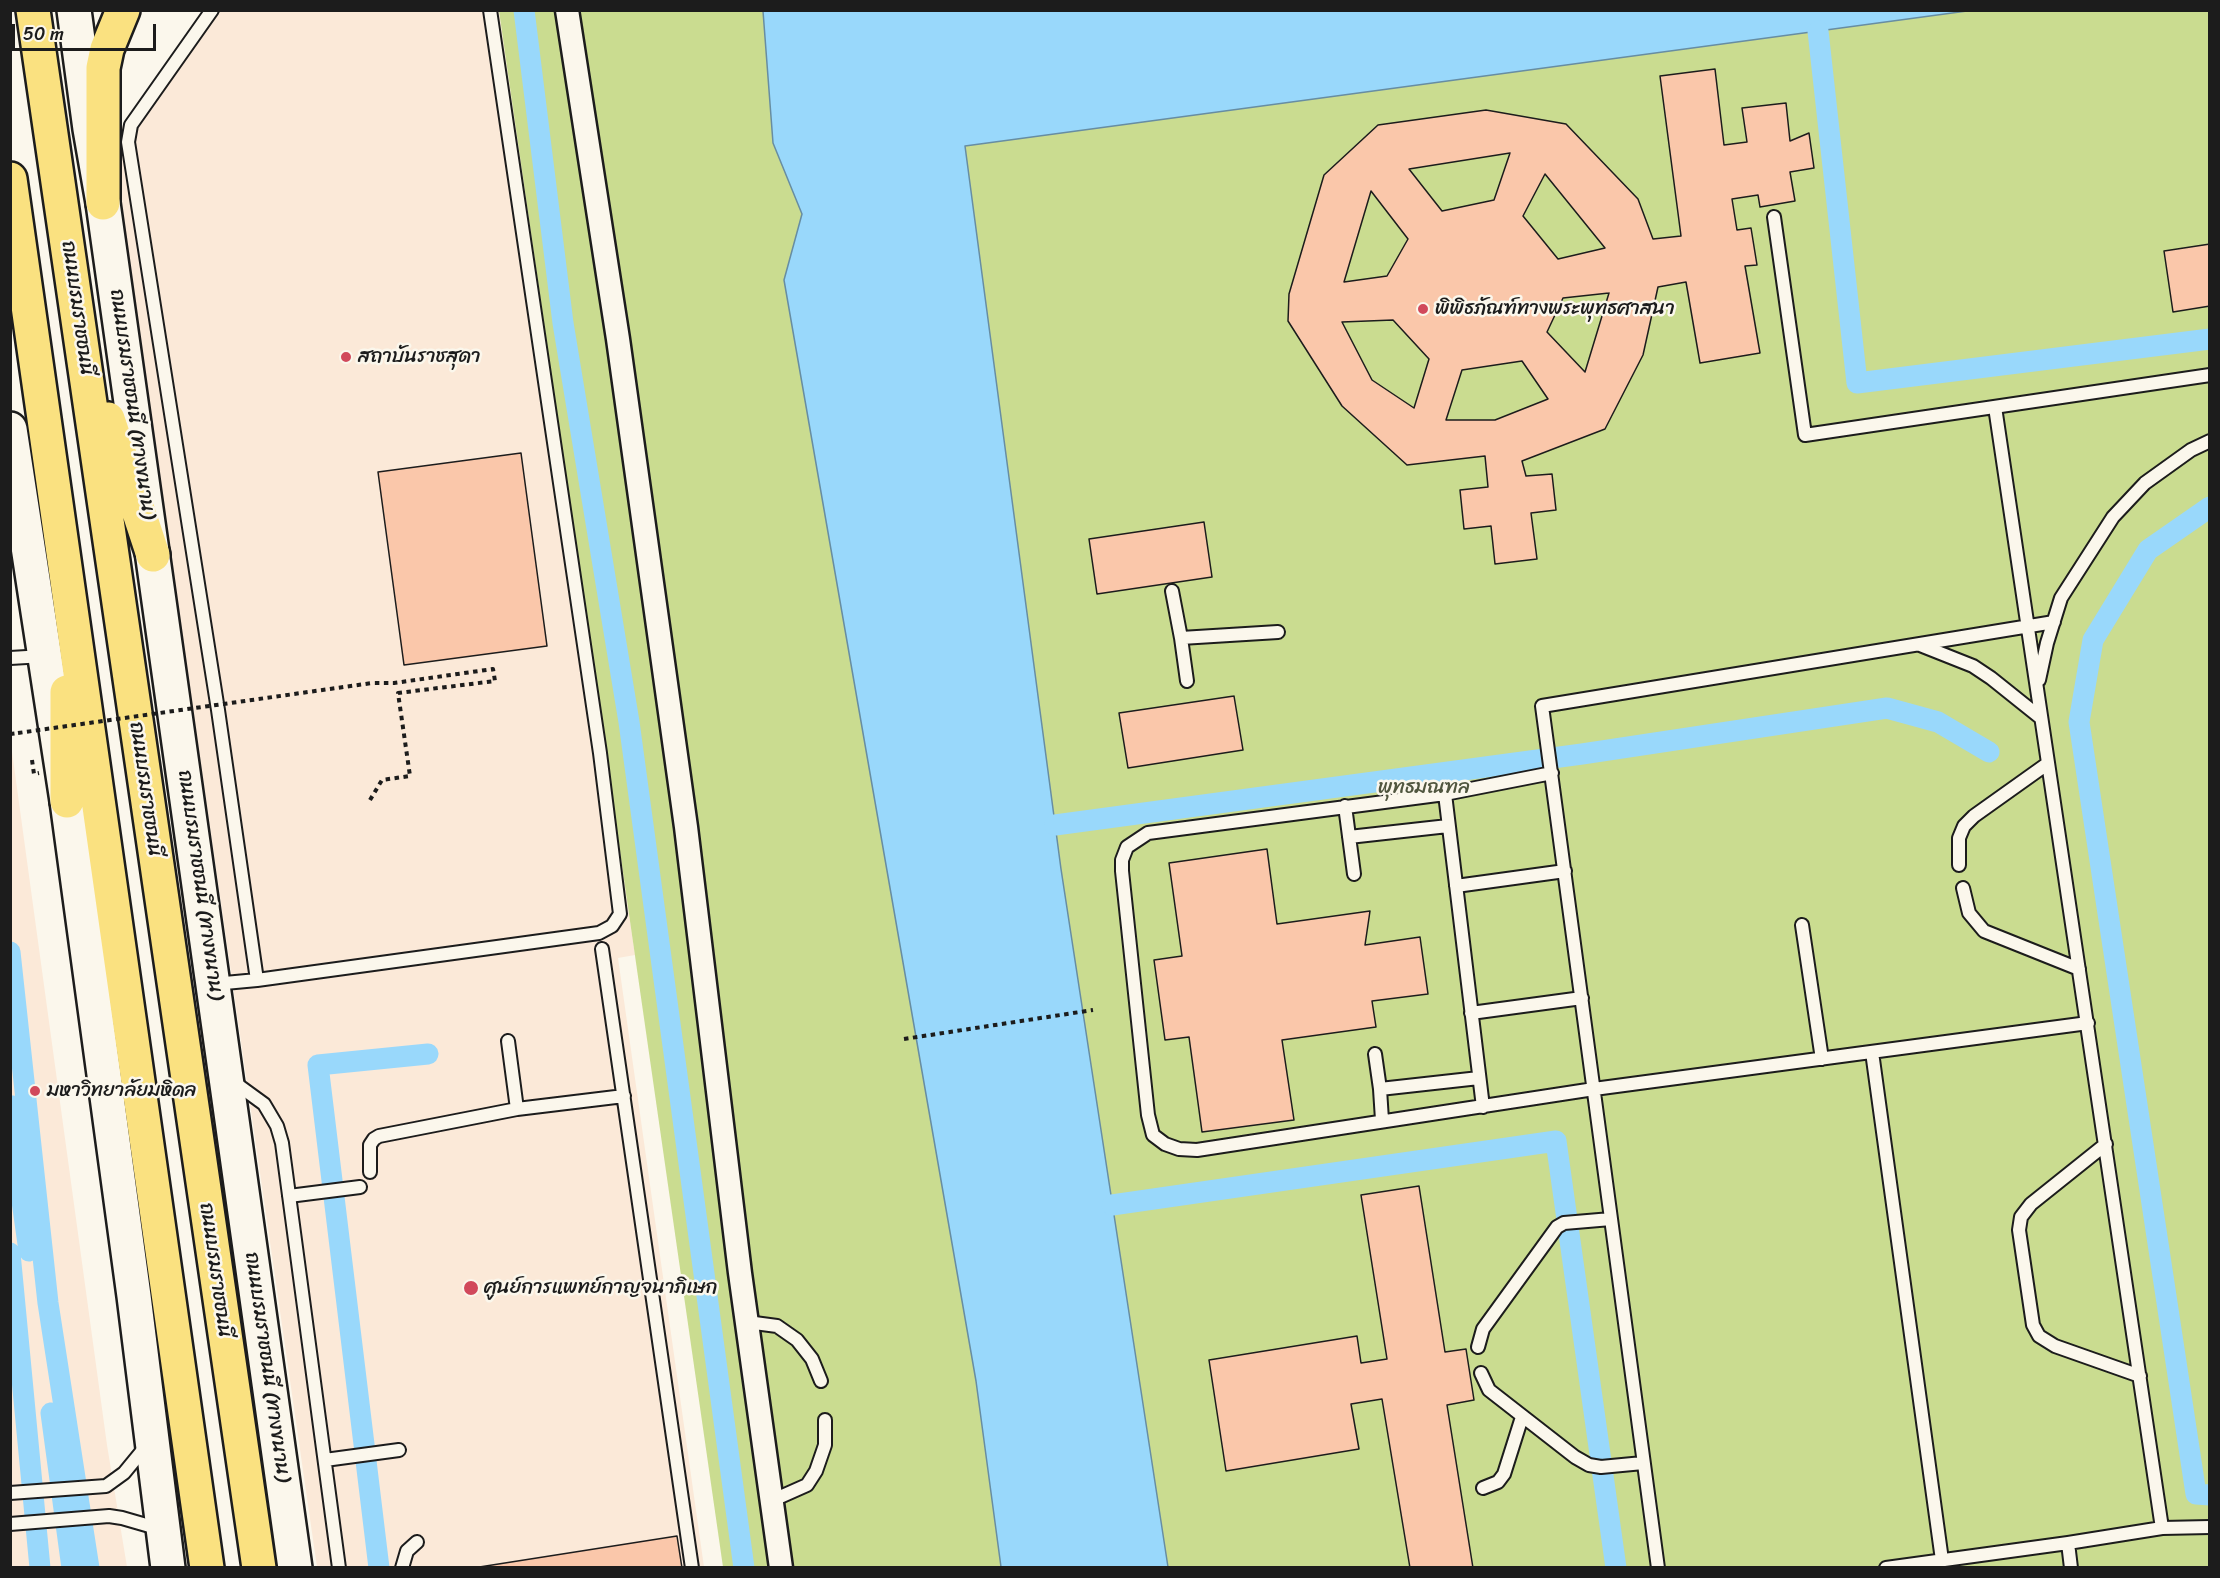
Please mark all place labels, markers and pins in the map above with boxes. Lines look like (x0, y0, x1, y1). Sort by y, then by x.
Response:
place label: พิพิธภัณฑ์ทางพระพุทธศาสนา (1435, 297, 1675, 321)
marker: พิพิธภัณฑ์ทางพระพุทธศาสนา (1416, 302, 1430, 316)
place label: สถาบันราชสุดา (358, 345, 481, 369)
marker: สถาบันราชสุดา (339, 350, 353, 364)
place label: มหาวิทยาลัยมหิดล (47, 1079, 196, 1103)
marker: มหาวิทยาลัยมหิดล (28, 1084, 42, 1098)
place label: ศูนย์การแพทย์กาญจนาภิเษก (484, 1276, 717, 1300)
marker: ศูนย์การแพทย์กาญจนาภิเษก (462, 1279, 480, 1297)

